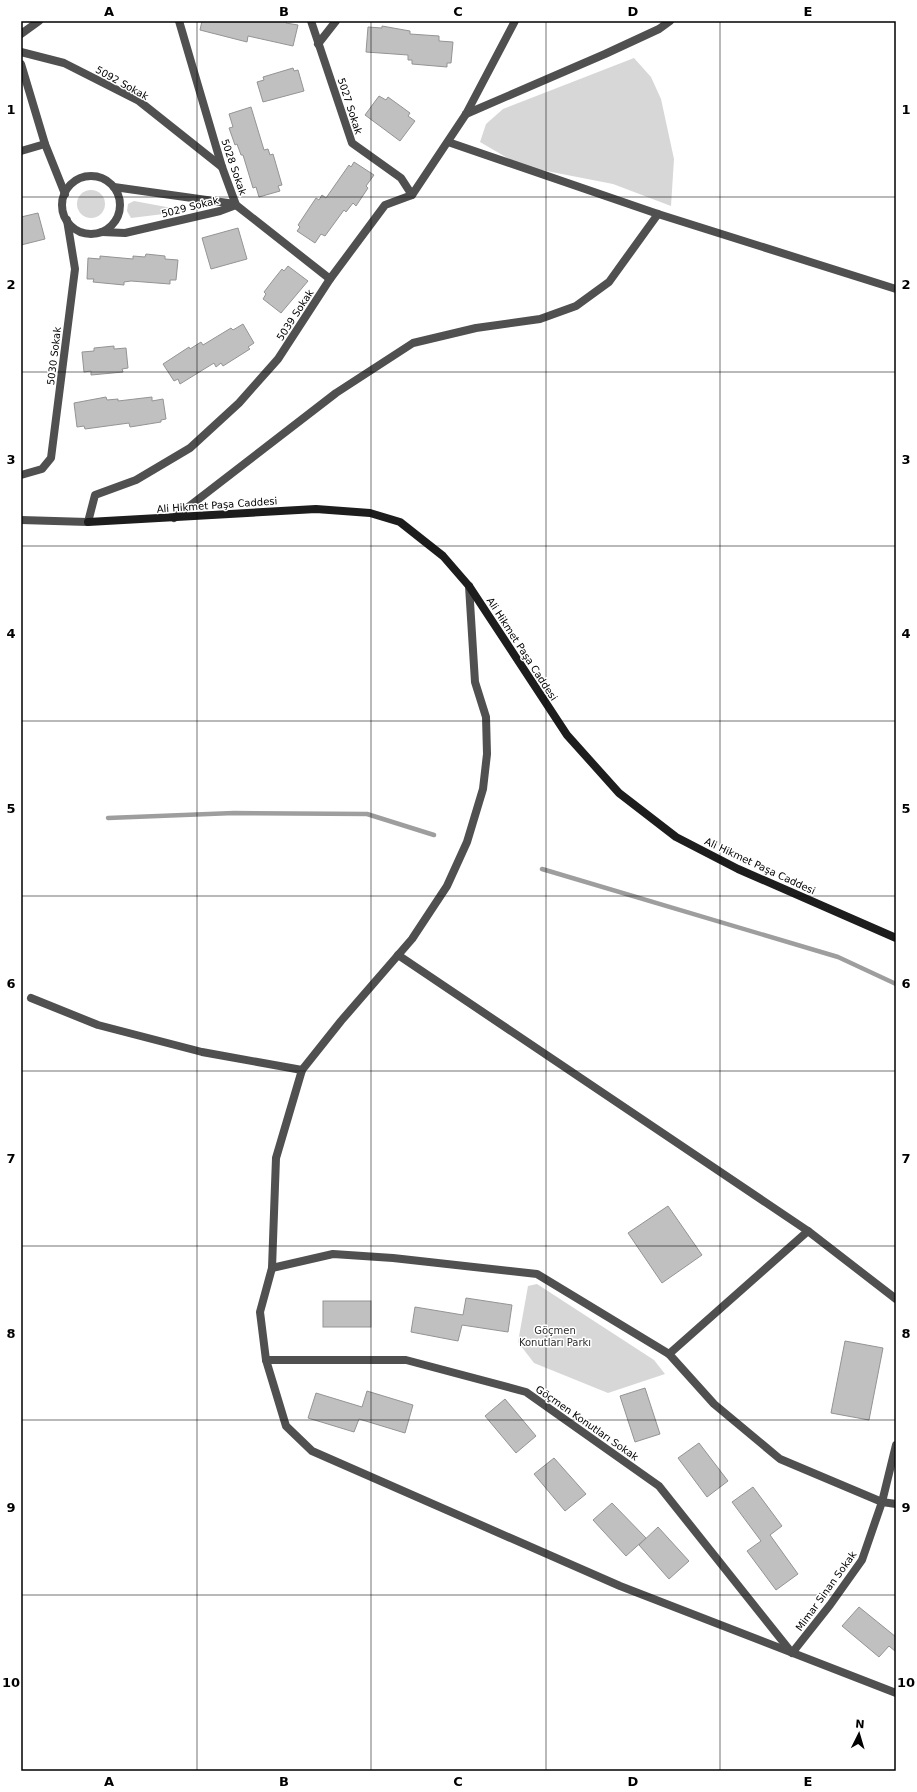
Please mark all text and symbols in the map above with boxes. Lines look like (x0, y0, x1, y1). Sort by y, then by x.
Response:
text: A (104, 4, 114, 19)
text: B (279, 4, 289, 19)
text: C (453, 4, 463, 19)
text: D (628, 4, 639, 19)
text: E (804, 4, 812, 19)
street label: 5092 Sokak (94, 64, 150, 102)
street label: 5027 Sokak (336, 76, 364, 136)
text: 1 (6, 102, 16, 117)
text: 1 (901, 102, 911, 117)
street label: 5028 Sokak (219, 137, 249, 197)
street label: 5029 Sokak (160, 195, 220, 219)
text: 2 (6, 277, 16, 292)
text: 2 (901, 277, 911, 292)
street label: 5039 Sokak (274, 287, 316, 343)
street label: 5030 Sokak (45, 326, 63, 386)
text: 3 (6, 452, 16, 467)
text: 3 (901, 452, 911, 467)
street label: Ali Hikmet Paşa Caddesi (156, 495, 278, 515)
street label: Ali Hikmet Paşa Caddesi (484, 595, 560, 703)
text: 4 (6, 626, 16, 641)
text: 4 (901, 626, 911, 641)
text: 5 (6, 801, 16, 816)
text: 5 (901, 801, 911, 816)
street label: Ali Hikmet Paşa Caddesi (703, 835, 817, 897)
text: 6 (6, 976, 16, 991)
text: 6 (901, 976, 911, 991)
text: 7 (6, 1151, 16, 1166)
text: 7 (901, 1151, 911, 1166)
park label: Göçmen Konutları Parkı (519, 1325, 591, 1348)
text: 8 (6, 1326, 16, 1341)
text: 8 (901, 1326, 911, 1341)
street label: Göçmen Konutları Sokak (534, 1383, 641, 1463)
text: 9 (6, 1500, 16, 1515)
text: 9 (901, 1500, 911, 1515)
street label: Mimar Sinan Sokak (793, 1549, 859, 1633)
text: 10 (2, 1675, 20, 1690)
text: 10 (897, 1675, 915, 1690)
north arrow (839, 1714, 879, 1754)
text: N (855, 1718, 865, 1731)
text: A (104, 1774, 114, 1789)
text: B (279, 1774, 289, 1789)
text: C (453, 1774, 463, 1789)
text: D (628, 1774, 639, 1789)
text: E (804, 1774, 812, 1789)

